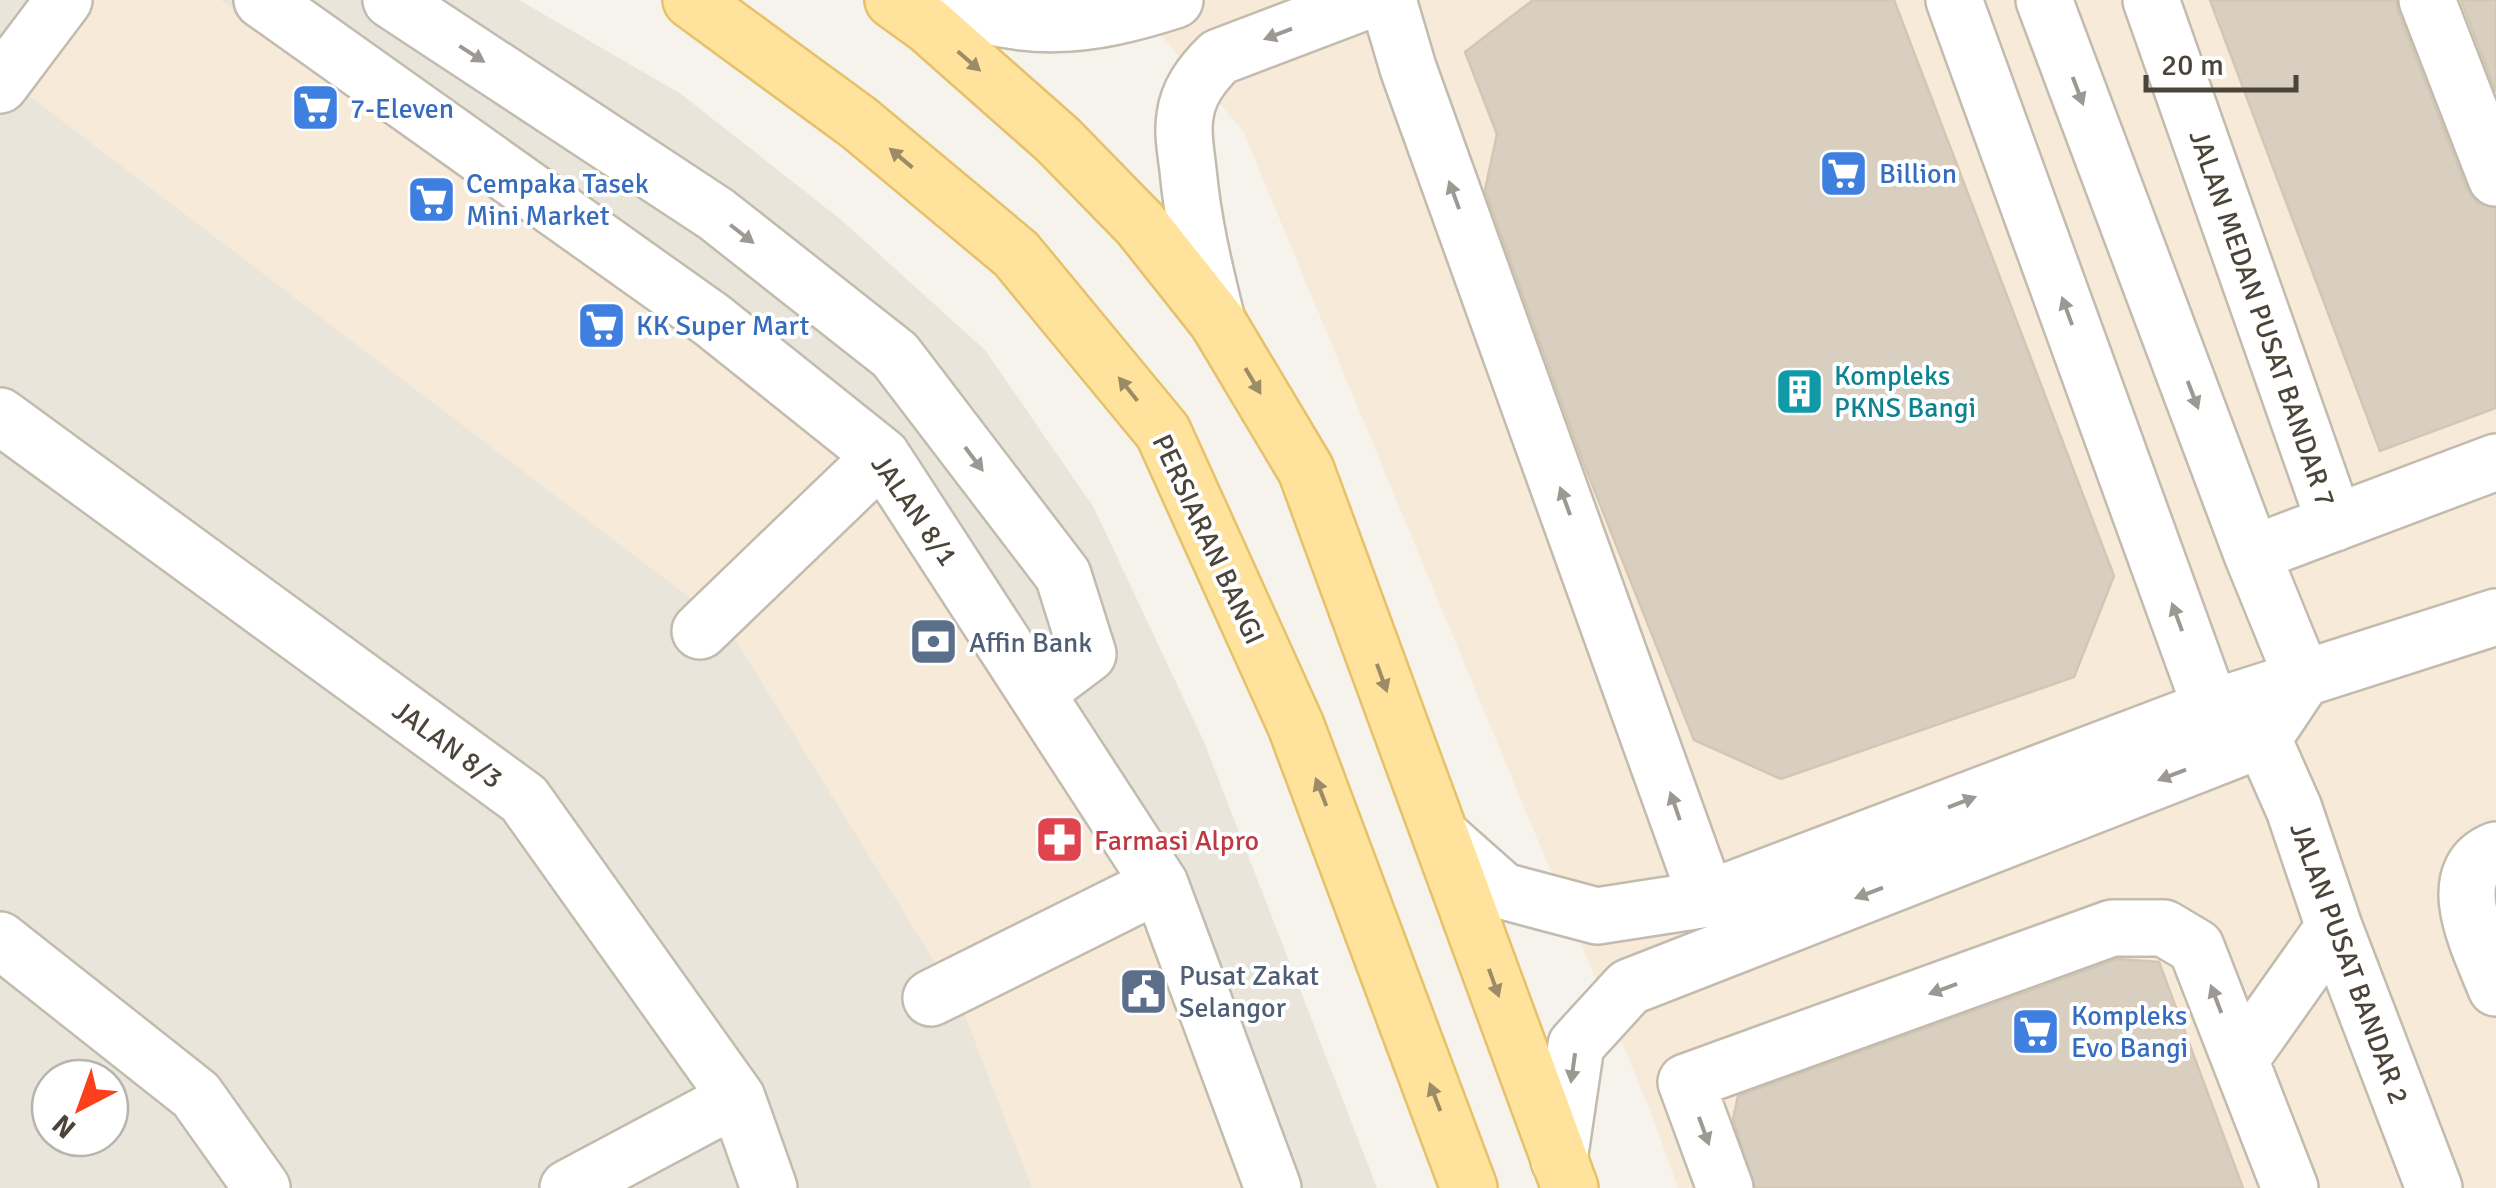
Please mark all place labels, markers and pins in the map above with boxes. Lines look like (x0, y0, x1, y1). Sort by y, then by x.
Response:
supermarket icon: 7-Eleven (289, 82, 341, 134)
place label: 7-Eleven (350, 92, 454, 126)
supermarket icon: Billion (1818, 147, 1870, 199)
place label: Billion (1879, 157, 1957, 191)
place label: Cempaka Tasek Mini Market (466, 167, 649, 233)
supermarket icon: Cempaka Tasek Mini Market (405, 173, 457, 225)
supermarket icon: KK Super Mart (575, 299, 627, 351)
place label: KK Super Mart (636, 309, 809, 343)
place label: Kompleks PKNS Bangi (1834, 359, 1976, 425)
building icon: Kompleks PKNS Bangi (1773, 365, 1825, 417)
bank icon: Affin Bank (908, 616, 960, 668)
place label: Affin Bank (969, 626, 1092, 660)
pharmacy icon: Farmasi Alpro (1033, 814, 1085, 866)
place label: Farmasi Alpro (1094, 824, 1259, 858)
place label: Pusat Zakat Selangor (1179, 959, 1319, 1025)
public building icon: Pusat Zakat Selangor (1118, 965, 1170, 1017)
place label: Kompleks Evo Bangi (2071, 999, 2188, 1065)
supermarket icon: Kompleks Evo Bangi (2010, 1005, 2062, 1057)

